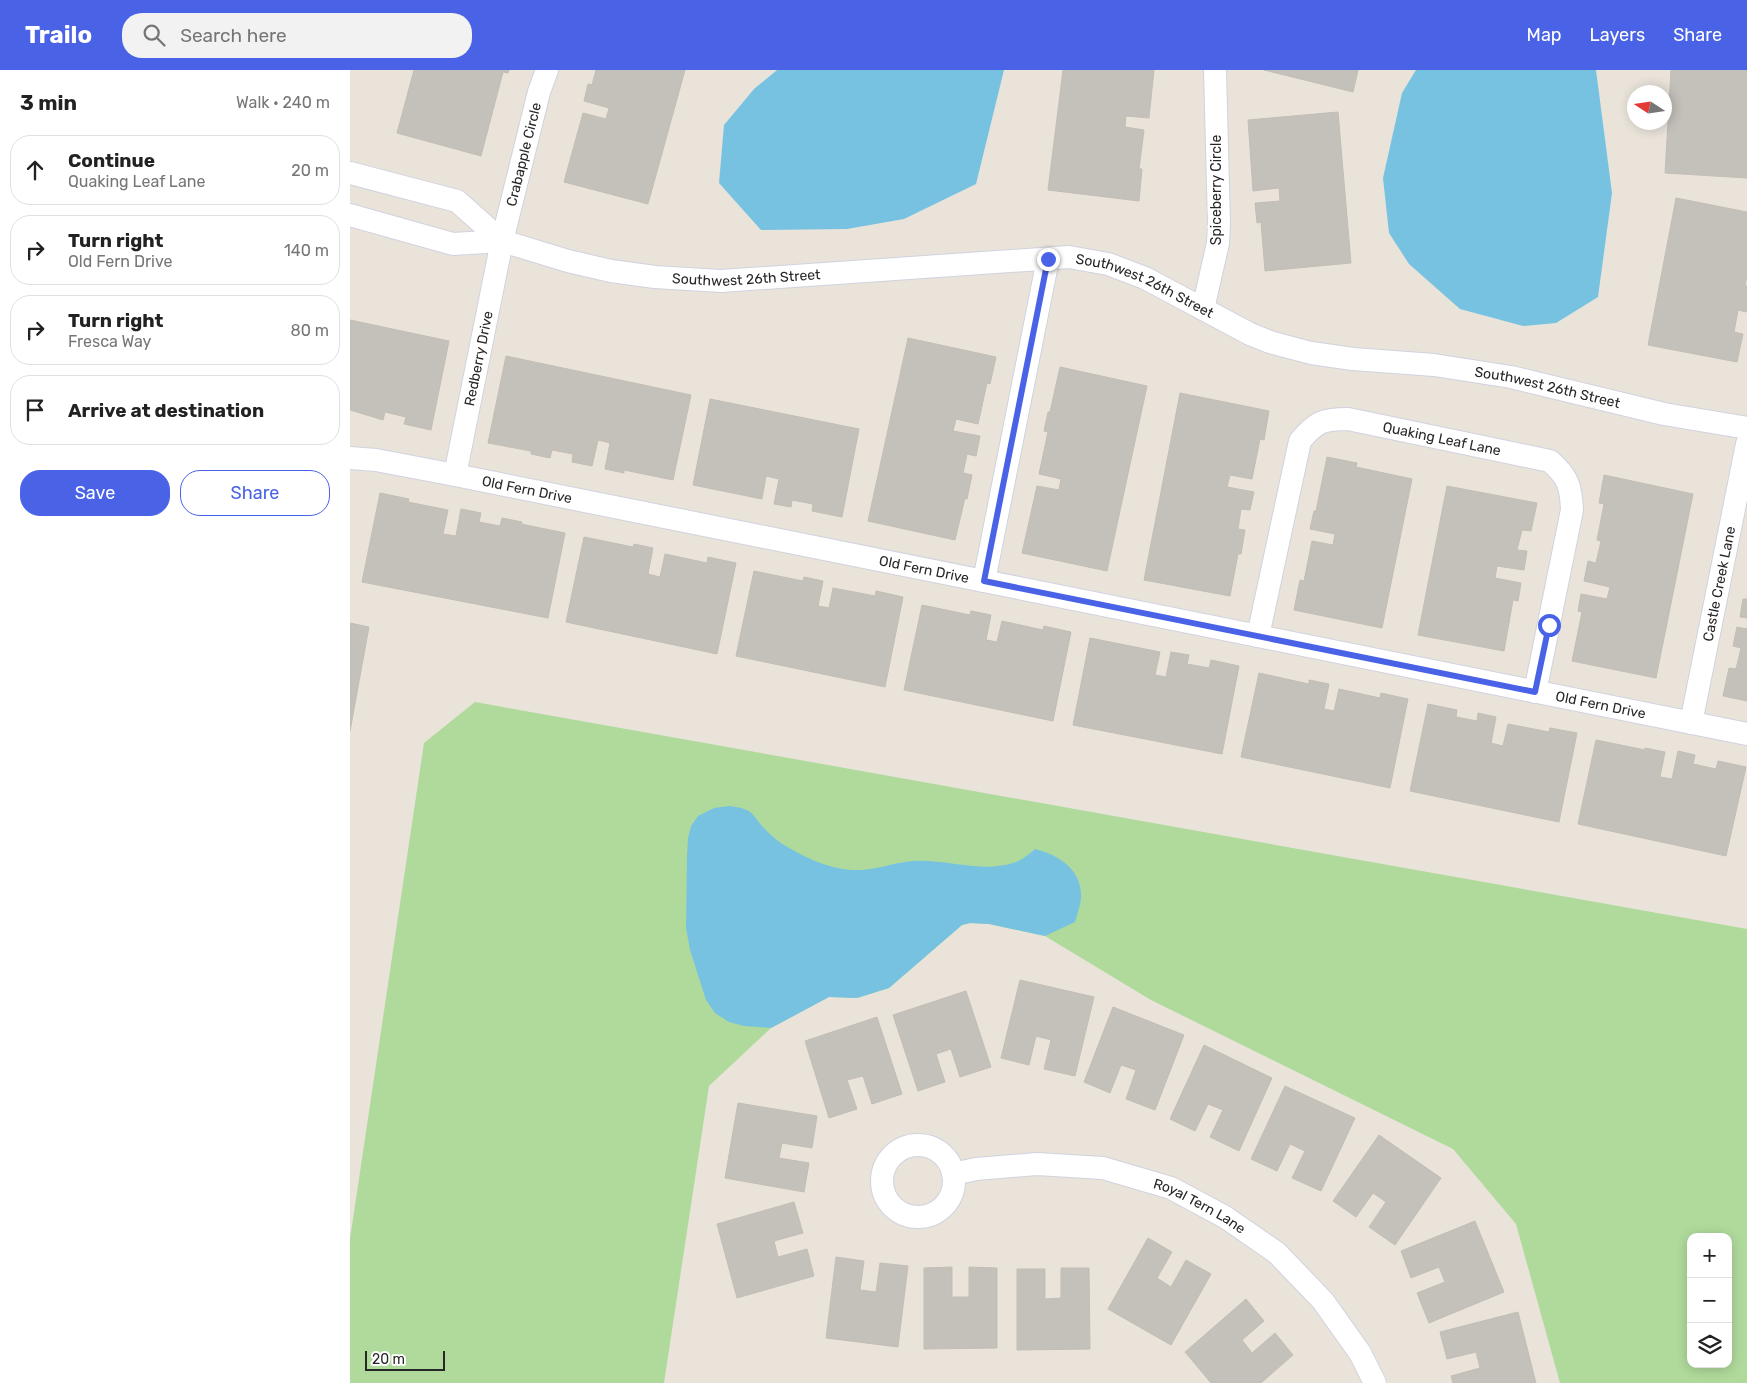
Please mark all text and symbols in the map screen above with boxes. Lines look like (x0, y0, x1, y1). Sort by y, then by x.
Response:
search box (122, 13, 472, 58)
text: Trailo (25, 21, 92, 49)
icon: search (140, 21, 168, 49)
text: Search here (180, 24, 287, 47)
text: Map (1527, 24, 1562, 46)
text: Layers (1590, 24, 1645, 46)
text: Share (1673, 24, 1722, 46)
north arrow (1627, 85, 1672, 130)
text: 3 min (20, 90, 77, 115)
text: Walk · 240 m (236, 93, 330, 112)
street label: Crabapple Circle (503, 100, 545, 208)
street label: Spiceberry Circle (1208, 135, 1225, 245)
text: Continue (68, 149, 155, 172)
icon: ahead (21, 156, 49, 184)
text: 20 m (291, 161, 329, 180)
text: Quaking Leaf Lane (68, 172, 205, 191)
text: Turn right (68, 229, 163, 252)
icon: right (21, 236, 49, 264)
text: 140 m (284, 241, 329, 260)
route end (1037, 248, 1060, 271)
street label: Southwest 26th Street (1074, 250, 1217, 322)
text: Old Fern Drive (68, 252, 172, 271)
street label: Southwest 26th Street (671, 266, 822, 290)
text: Turn right (68, 309, 163, 332)
street label: Redberry Drive (461, 309, 497, 407)
icon: right (21, 316, 49, 344)
text: 80 m (291, 321, 329, 340)
text: Fresca Way (68, 332, 151, 351)
street label: Southwest 26th Street (1473, 363, 1622, 412)
icon: arrive (21, 396, 49, 424)
text: Arrive at destination (68, 399, 264, 422)
street label: Quaking Leaf Lane (1381, 418, 1503, 460)
button: Save (20, 470, 170, 516)
button: Share (180, 470, 330, 516)
street label: Old Fern Drive (480, 473, 574, 507)
street label: Castle Creek Lane (1700, 525, 1739, 643)
street label: Old Fern Drive (878, 552, 971, 587)
route start (1538, 614, 1561, 637)
street label: Old Fern Drive (1554, 688, 1647, 723)
street label: Royal Tern Lane (1151, 1175, 1249, 1238)
map controls (1687, 1233, 1732, 1368)
button: + (1687, 1233, 1732, 1278)
button: − (1687, 1278, 1732, 1323)
button: layers (1687, 1323, 1732, 1368)
scale bar (365, 1348, 445, 1371)
text: 20 m (372, 1351, 405, 1368)

